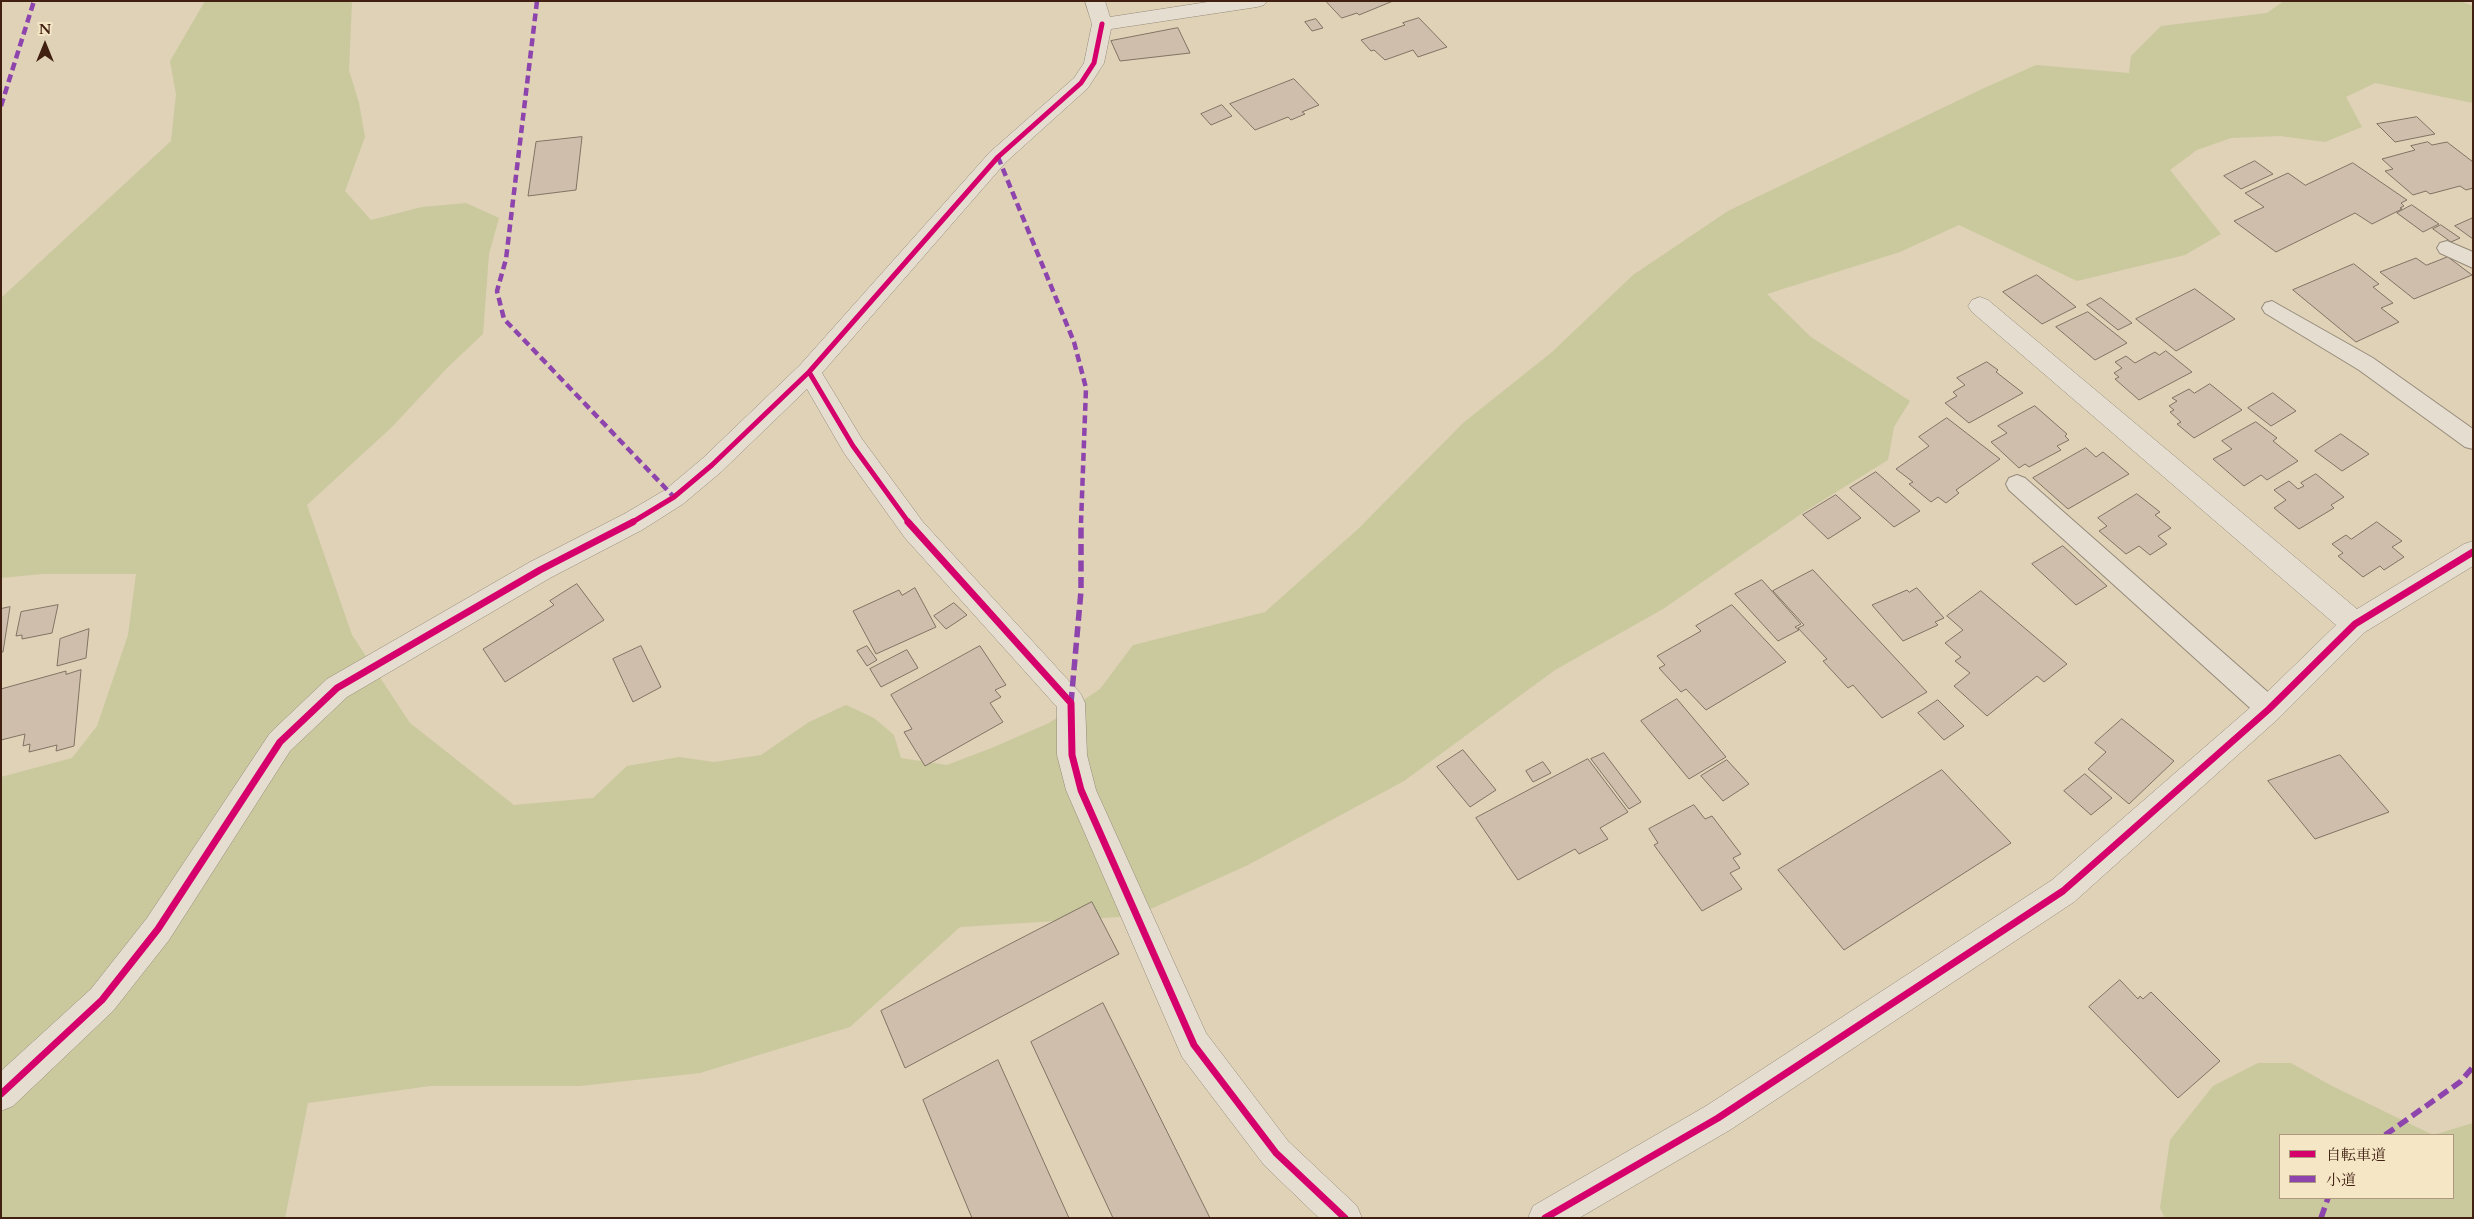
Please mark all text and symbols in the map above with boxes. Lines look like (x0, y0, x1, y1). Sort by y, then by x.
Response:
north arrow (20, 20, 70, 70)
text: N (39, 20, 51, 39)
legend (2279, 1134, 2454, 1199)
text: 自転車道 (2326, 1145, 2386, 1165)
text: 小道 (2326, 1170, 2356, 1190)

